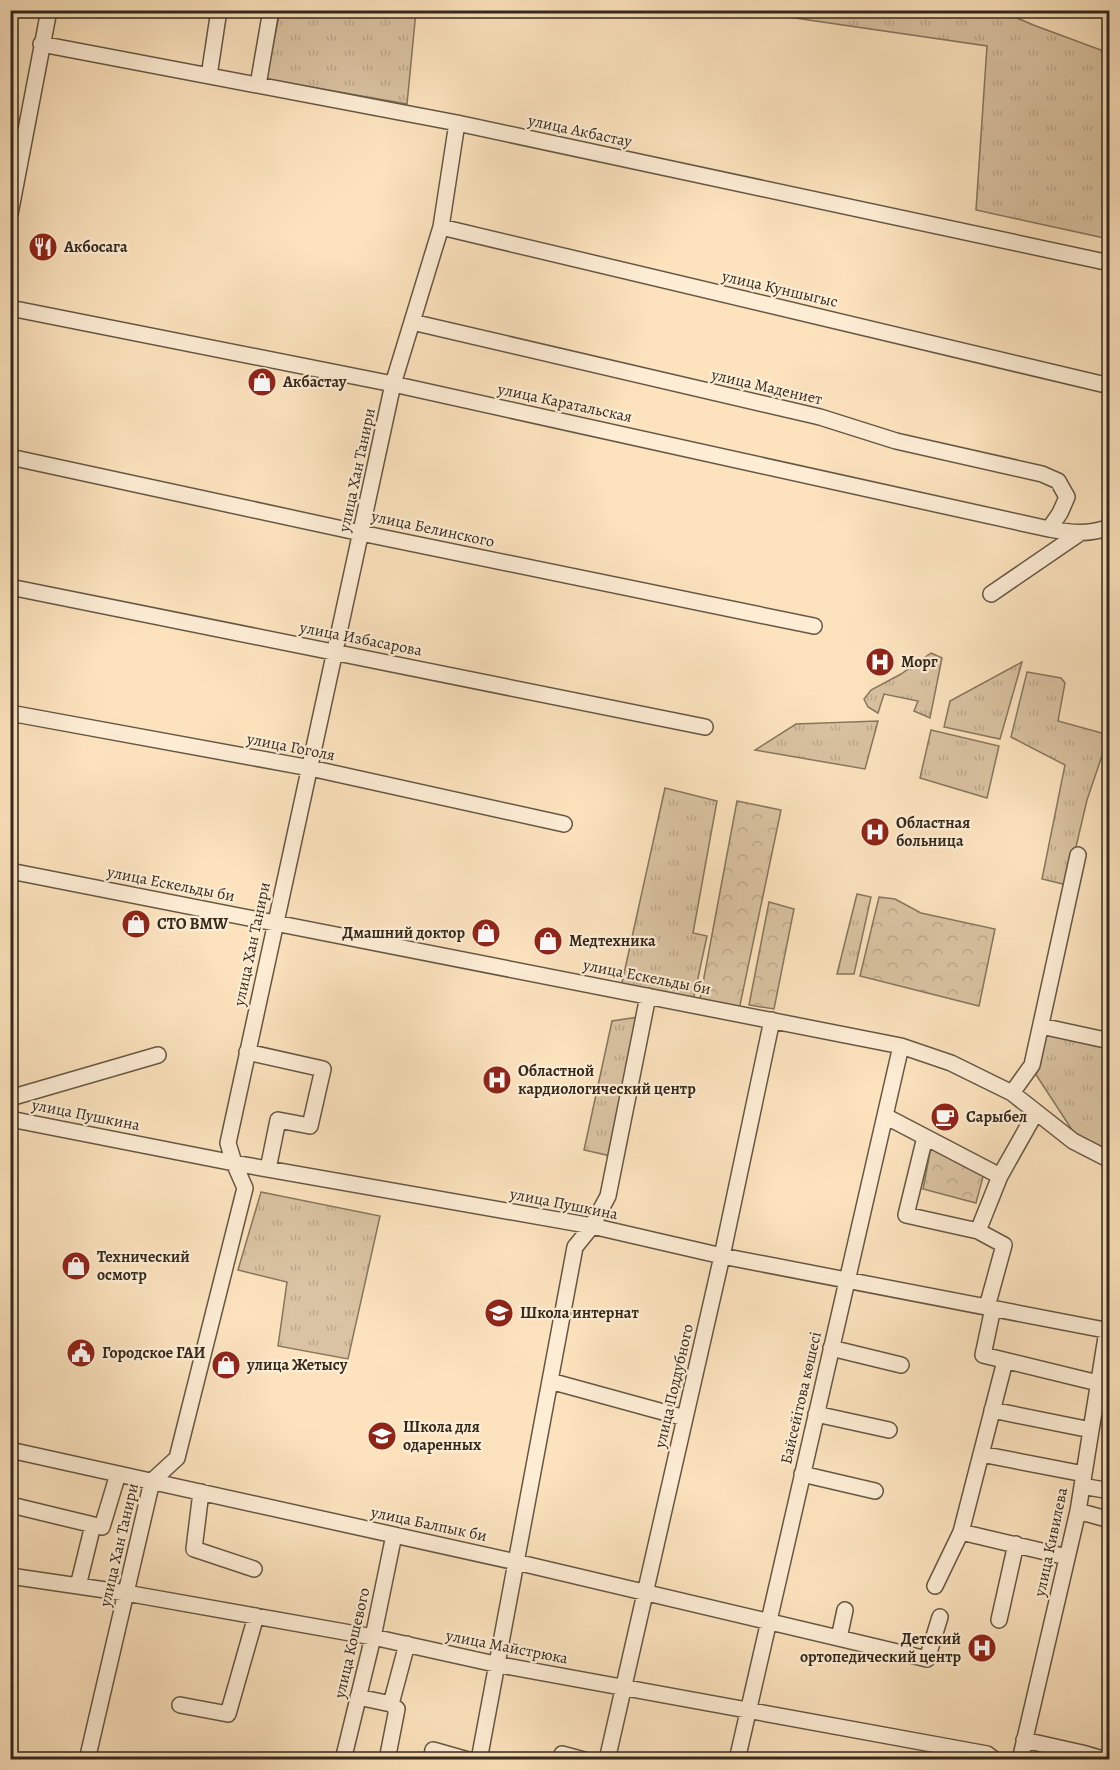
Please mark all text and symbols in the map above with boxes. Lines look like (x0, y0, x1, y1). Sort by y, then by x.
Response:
street label: улица Акбастау (525, 109, 635, 153)
restaurant icon: Акбосага (27, 231, 59, 263)
place label: Акбосага (63, 236, 128, 258)
street label: улица Куншыгыс (719, 265, 840, 313)
street label: улица Мадениет (708, 363, 825, 410)
shop icon: Акбастау (246, 366, 278, 398)
place label: Акбастау (282, 371, 347, 393)
street label: улица Каратальская (495, 378, 634, 428)
street label: улица Хан Танири (333, 406, 381, 535)
street label: улица Белинского (368, 505, 497, 553)
street label: улица Избасарова (297, 616, 425, 662)
hospital icon: Морг (864, 646, 896, 678)
place label: Морг (901, 651, 938, 673)
street label: улица Гоголя (244, 727, 337, 766)
place label: Областная больница (896, 812, 970, 852)
hospital icon: Областная больница (859, 816, 891, 848)
street label: улица Ескельды би (104, 861, 237, 907)
street label: улица Хан Танири (228, 880, 276, 1009)
shop icon: СТО BMW (120, 908, 152, 940)
place label: СТО BMW (157, 913, 229, 935)
shop icon: Дмашний доктор (470, 917, 502, 949)
place label: Дмашний доктор (342, 922, 465, 944)
shop icon: Медтехника (532, 925, 564, 957)
place label: Медтехника (569, 930, 656, 952)
street label: улица Ескельды би (580, 954, 713, 1000)
place label: Областной кардиологический центр (518, 1060, 696, 1100)
hospital icon: Областной кардиологический центр (481, 1064, 513, 1096)
street label: улица Пушкина (29, 1094, 143, 1136)
cafe icon: Сарыбел (929, 1101, 961, 1133)
place label: Сарыбел (966, 1106, 1027, 1128)
street label: улица Пушкина (507, 1183, 621, 1225)
place label: Технический осмотр (97, 1246, 190, 1286)
shop icon: Технический осмотр (60, 1250, 92, 1282)
school or university icon: Школа интернат (483, 1297, 515, 1329)
place label: Школа интернат (520, 1302, 639, 1324)
street label: улица Поддубного (649, 1322, 699, 1451)
street label: Байсейітова көшесі (775, 1330, 827, 1466)
public building icon: Городское ГАИ (65, 1337, 97, 1369)
place label: Городское ГАИ (102, 1342, 205, 1364)
shop icon: улица Жетысу (210, 1349, 242, 1381)
place label: улица Жетысу (246, 1354, 348, 1376)
place label: Школа для одаренных (403, 1416, 482, 1456)
school or university icon: Школа для одаренных (366, 1420, 398, 1452)
street label: улица Хан Танири (94, 1481, 144, 1610)
street label: улица Кивилева (1029, 1485, 1073, 1599)
street label: улица Балпык би (368, 1501, 489, 1547)
street label: улица Кошевого (328, 1586, 375, 1701)
street label: улица Майстрюка (443, 1624, 570, 1670)
place label: Детский ортопедический центр (800, 1628, 961, 1668)
hospital icon: Детский ортопедический центр (966, 1632, 998, 1664)

